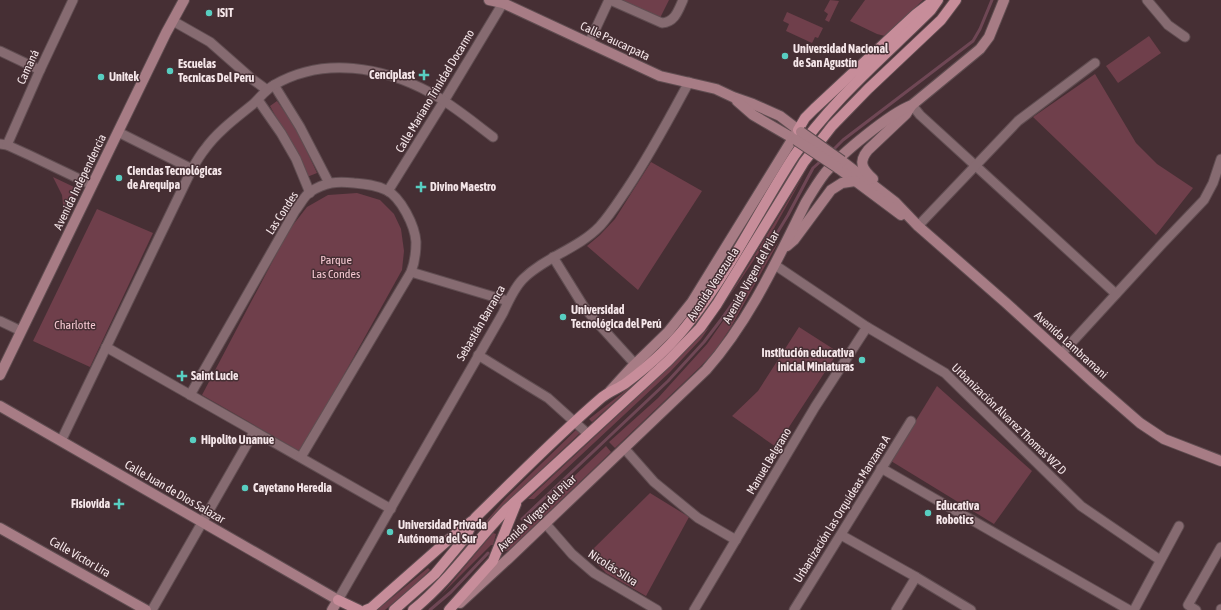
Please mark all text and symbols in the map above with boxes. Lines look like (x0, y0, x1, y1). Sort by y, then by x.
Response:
place label: ISIT (217, 6, 234, 20)
marker: ISIT (204, 8, 214, 18)
street label: Calle Paucarpata (578, 19, 652, 63)
street label: Calle Mariano Trinidad Docarmo (393, 27, 478, 155)
place label: Universidad Nacional de San Agustín (793, 42, 889, 70)
street label: Camaná (14, 47, 42, 87)
marker: Universidad Nacional de San Agustín (780, 51, 790, 61)
place label: Escuelas Tecnicas Del Peru (178, 57, 255, 85)
marker: Escuelas Tecnicas Del Peru (165, 66, 175, 76)
place label: Cenciplast (369, 68, 416, 82)
marker: Cenciplast (418, 69, 430, 81)
place label: Unitek (109, 70, 139, 84)
marker: Unitek (96, 72, 106, 82)
street label: Avenida Independencia (51, 132, 109, 232)
place label: Ciencias Tecnológicas de Arequipa (127, 164, 223, 192)
marker: Ciencias Tecnológicas de Arequipa (114, 173, 124, 183)
place label: Divino Maestro (430, 180, 497, 194)
marker: Divino Maestro (415, 181, 427, 193)
street label: Las Condes (263, 189, 301, 237)
street label: Avenida Virgen del Pilar (720, 228, 783, 326)
street label: Avenida Venezuela (684, 245, 742, 323)
park label: Parque Las Condes (312, 253, 360, 281)
street label: Sebastián Barranca (454, 283, 508, 363)
place label: Universidad Tecnológica del Perú (571, 303, 662, 331)
street label: Avenida Lambramani (1031, 308, 1111, 382)
marker: Universidad Tecnológica del Perú (558, 312, 568, 322)
park label: Charlotte (54, 318, 96, 332)
place label: Institución educativa inicial Miniaturas (762, 346, 855, 374)
marker: Institución educativa inicial Miniaturas (857, 355, 867, 365)
street label: Urbanización Alvarez Thomas WZ D (949, 360, 1069, 478)
place label: Saint Lucie (191, 369, 239, 383)
marker: Saint Lucie (176, 370, 188, 382)
street label: Manuel Belgrano (744, 425, 795, 497)
place label: Hipolito Unanue (201, 433, 275, 447)
street label: Urbanización las Orquídeas Manzana A (791, 433, 893, 585)
marker: Hipolito Unanue (188, 435, 198, 445)
street label: Calle Juan de Dios Salazar (122, 458, 228, 527)
street label: Avenida Virgen del Pilar (495, 472, 580, 554)
place label: Cayetano Heredia (253, 481, 332, 495)
marker: Cayetano Heredia (240, 483, 250, 493)
place label: Fisiovida (71, 497, 110, 511)
marker: Fisiovida (113, 498, 125, 510)
place label: Educativa Robotics (936, 499, 980, 527)
marker: Educativa Robotics (923, 508, 933, 518)
place label: Universidad Privada Autónoma del Sur (397, 518, 487, 546)
marker: Universidad Privada Autónoma del Sur (385, 527, 395, 537)
street label: Calle Víctor Lira (47, 534, 113, 580)
street label: Nicolás SIlva (586, 547, 640, 589)

